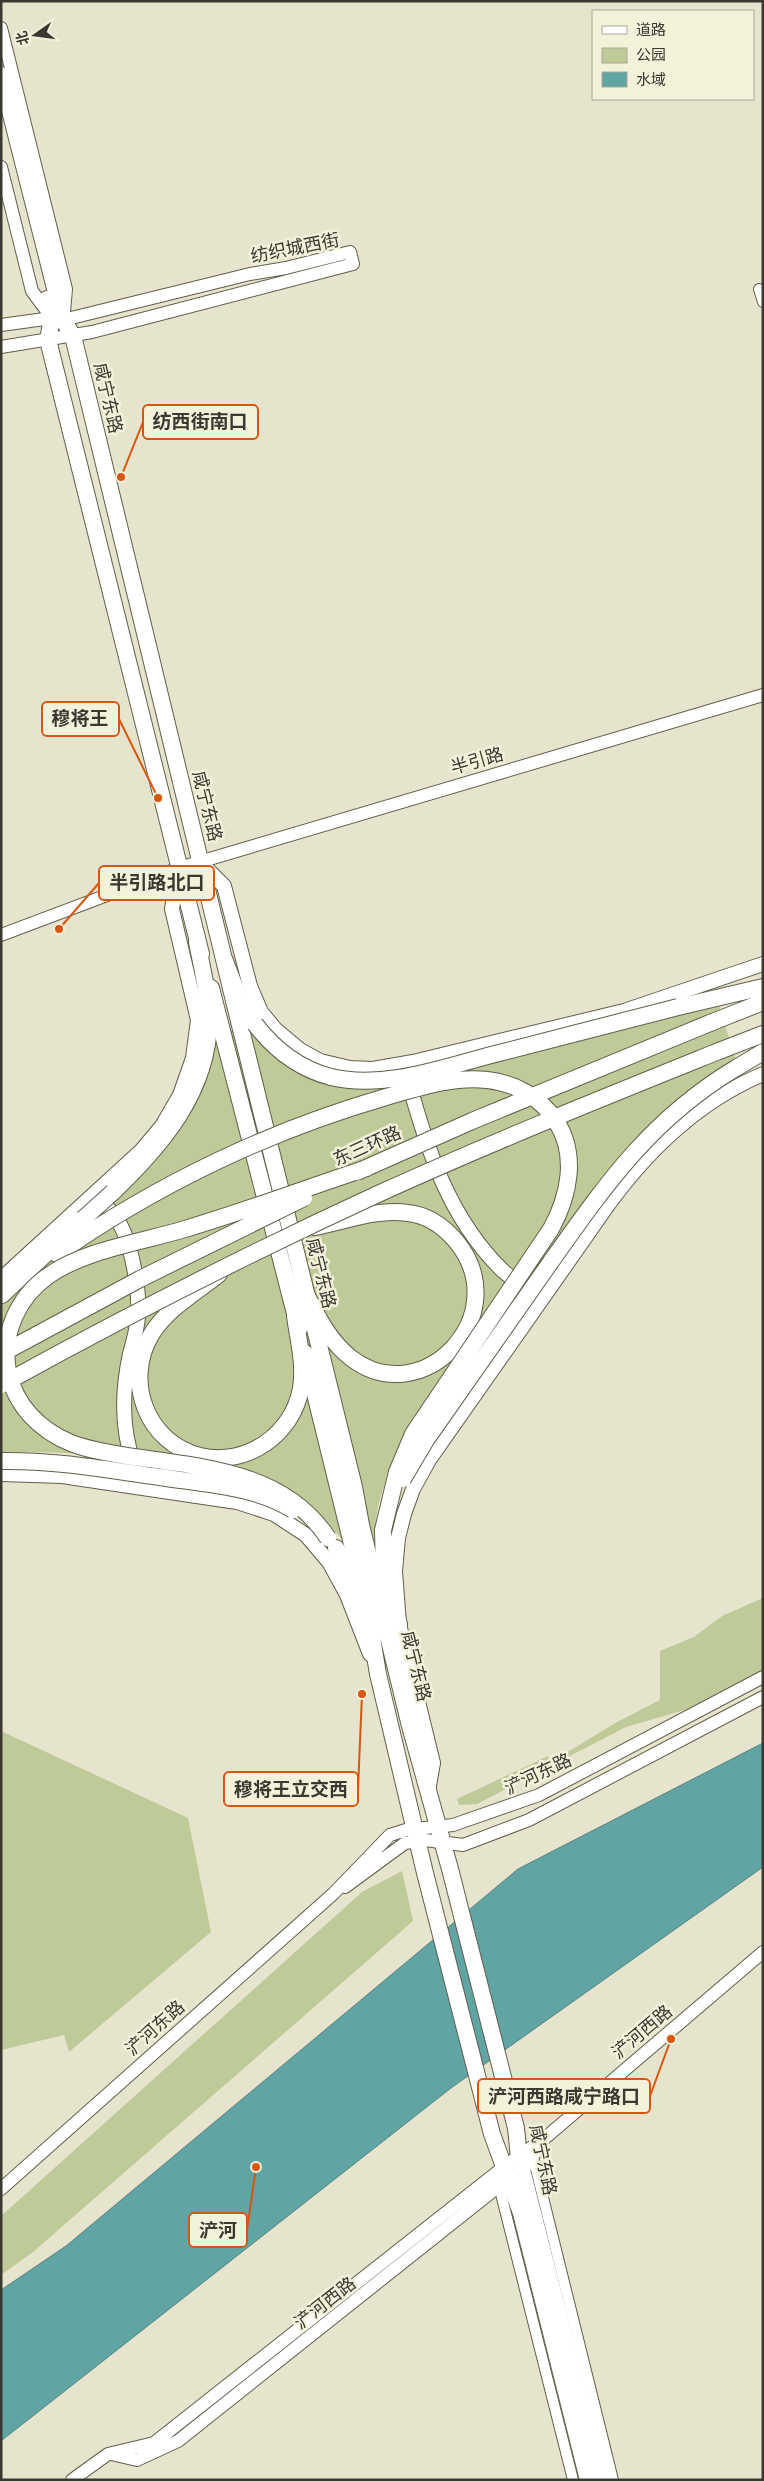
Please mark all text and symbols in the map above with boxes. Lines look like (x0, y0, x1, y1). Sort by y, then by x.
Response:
north arrow (10, 10, 60, 60)
legend (592, 10, 754, 100)
text: 道路 (636, 20, 666, 38)
text: 北 (12, 29, 32, 47)
text: 公园 (636, 45, 666, 63)
text: 水域 (636, 70, 666, 88)
street label: 纺织城西街 (249, 228, 341, 266)
street label: 咸宁东路 (90, 360, 128, 435)
callout: 纺西街南口 (143, 405, 258, 439)
text: 纺西街南口 (152, 409, 248, 432)
callout: 穆将王 (42, 702, 119, 736)
text: 穆将王 (51, 706, 109, 729)
street label: 半引路 (448, 742, 506, 778)
street label: 咸宁东路 (189, 768, 227, 843)
callout: 半引路北口 (99, 866, 214, 900)
text: 半引路北口 (109, 870, 205, 893)
street label: 东三环路 (329, 1120, 404, 1170)
street label: 咸宁东路 (303, 1235, 341, 1310)
street label: 咸宁东路 (398, 1628, 436, 1703)
street label: 浐河东路 (500, 1748, 575, 1798)
callout: 穆将王立交西 (224, 1772, 358, 1806)
text: 穆将王立交西 (234, 1777, 348, 1800)
street label: 浐河东路 (120, 1995, 188, 2060)
street label: 浐河西路 (607, 2000, 676, 2063)
callout: 浐河西路咸宁路口 (478, 2079, 650, 2113)
text: 浐河西路咸宁路口 (488, 2084, 640, 2107)
street label: 咸宁东路 (526, 2122, 562, 2197)
callout: 浐河 (189, 2213, 247, 2247)
text: 浐河 (199, 2218, 237, 2241)
street label: 浐河西路 (289, 2271, 360, 2333)

